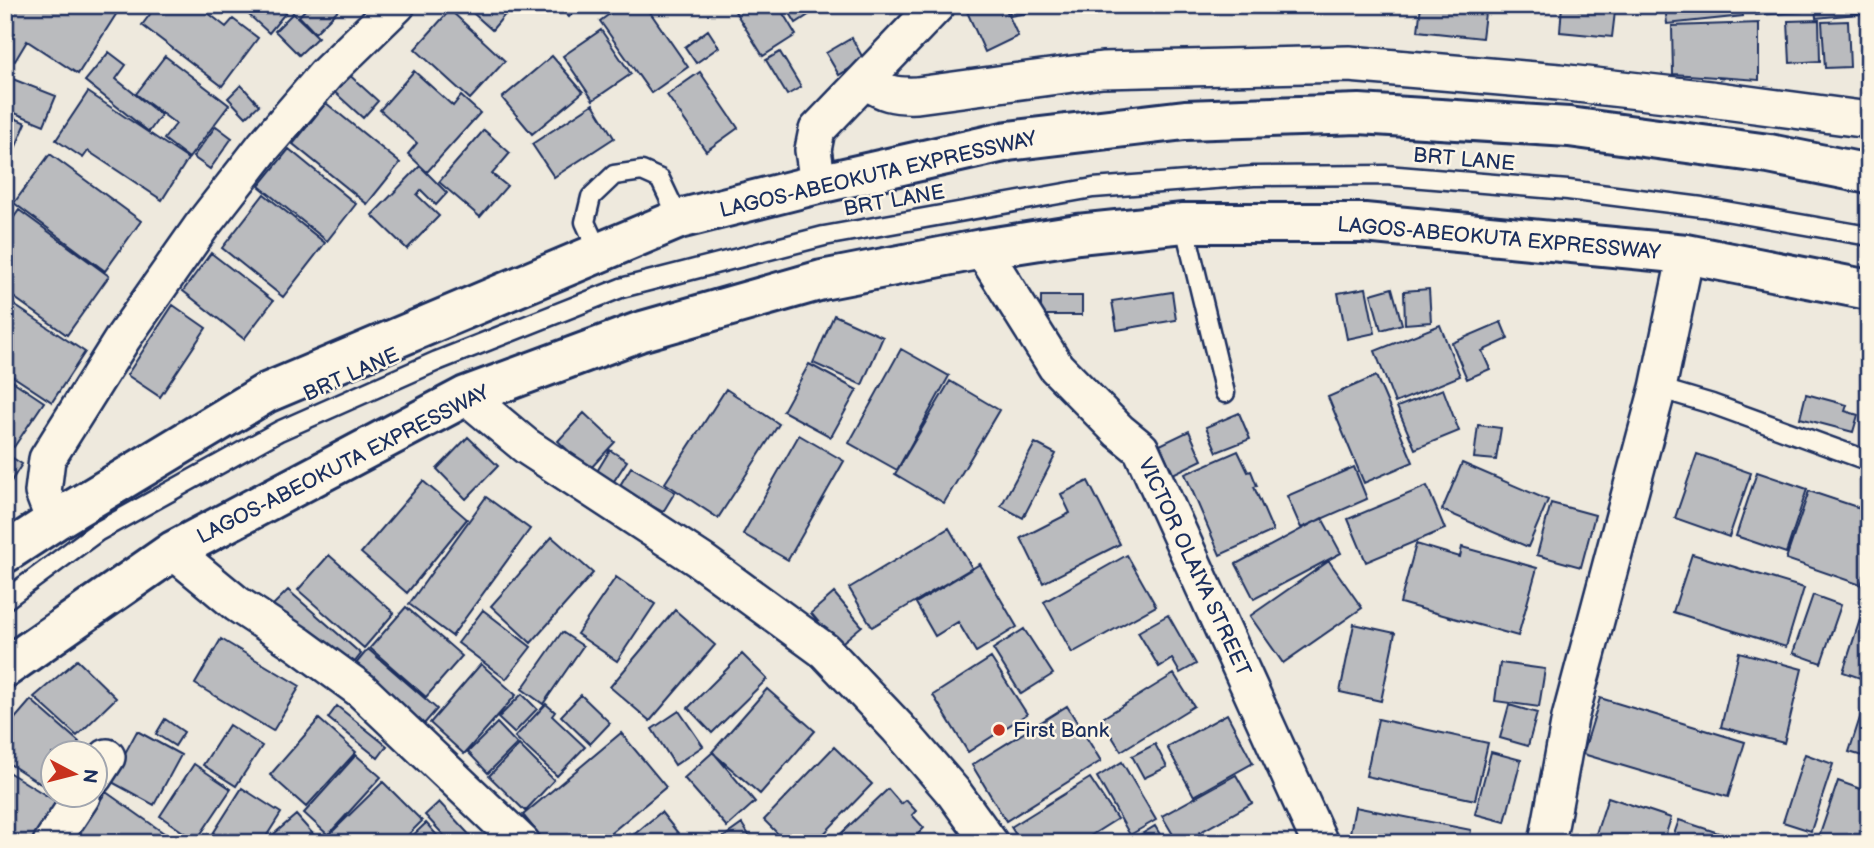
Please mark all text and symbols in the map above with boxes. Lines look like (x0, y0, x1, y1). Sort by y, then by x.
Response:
street label: LAGOS-ABEOKUTA EXPRESSWAY (717, 126, 1040, 223)
street label: BRT LANE (1412, 143, 1516, 176)
street label: BRT LANE (842, 179, 947, 222)
street label: LAGOS-ABEOKUTA EXPRESSWAY (1336, 212, 1662, 265)
street label: BRT LANE (299, 342, 403, 407)
street label: LAGOS-ABEOKUTA EXPRESSWAY (193, 379, 494, 549)
street label: VICTOR OLAIYA STREET (1133, 454, 1256, 681)
place label: First Bank (1013, 718, 1110, 743)
marker: First Bank (991, 722, 1007, 738)
north arrow (38, 740, 108, 810)
text: N (77, 767, 102, 784)

